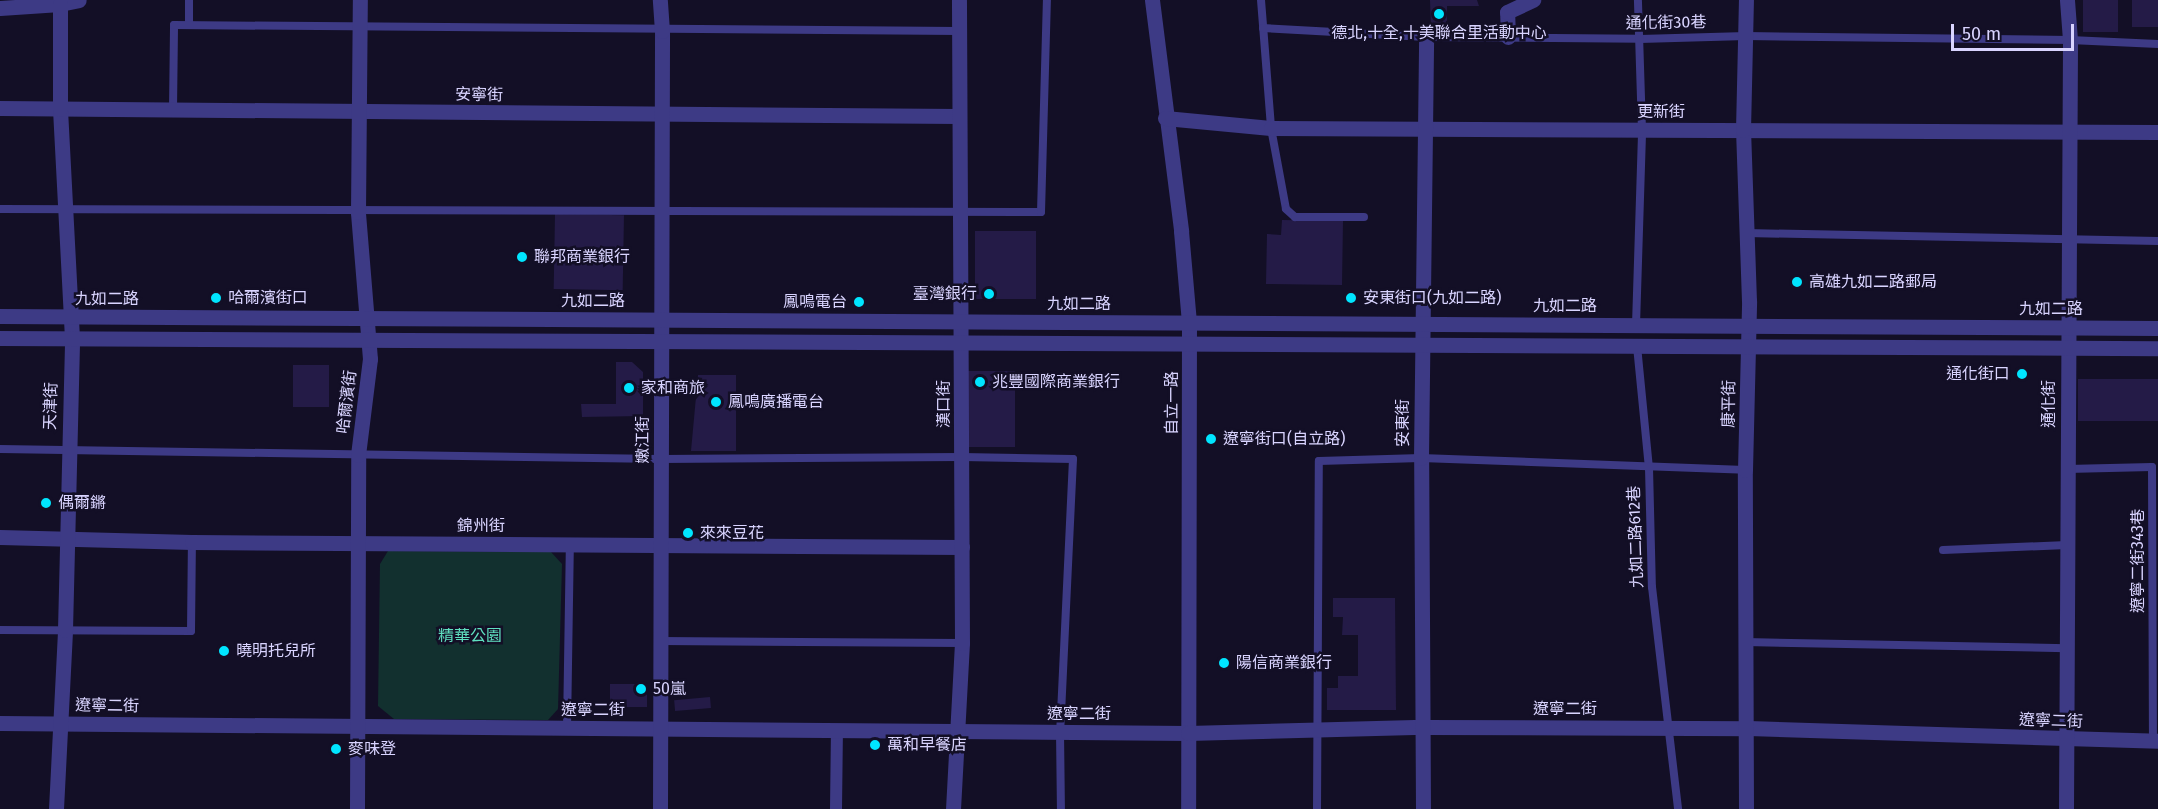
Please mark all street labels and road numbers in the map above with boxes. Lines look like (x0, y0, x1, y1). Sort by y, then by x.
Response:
street label: 通化街30巷 (1625, 13, 1707, 33)
street label: 安寧街 (455, 85, 503, 105)
street label: 更新街 (1637, 102, 1685, 122)
street label: 九如二路 (75, 289, 139, 309)
street label: 九如二路 (561, 291, 625, 311)
street label: 九如二路 (1047, 294, 1111, 314)
street label: 九如二路 (1533, 296, 1597, 316)
street label: 九如二路 (2019, 299, 2083, 319)
street label: 哈爾濱街 (334, 369, 360, 435)
street label: 自立一路 (1162, 371, 1182, 435)
street label: 漢口街 (934, 380, 954, 428)
street label: 康平街 (1719, 380, 1739, 428)
street label: 通化街 (2039, 380, 2059, 428)
street label: 天津街 (41, 382, 61, 430)
street label: 安東街 (1393, 399, 1413, 447)
street label: 嫩江街 (633, 416, 653, 464)
street label: 九如二路612巷 (1625, 485, 1647, 589)
street label: 遼寧二街343巷 (2128, 509, 2148, 613)
street label: 錦州街 (457, 516, 505, 536)
street label: 遼寧二街 (75, 696, 139, 716)
street label: 遼寧二街 (1533, 699, 1597, 719)
street label: 遼寧二街 (561, 700, 625, 720)
street label: 遼寧二街 (1047, 704, 1111, 724)
street label: 遼寧二街 (2019, 710, 2083, 732)

